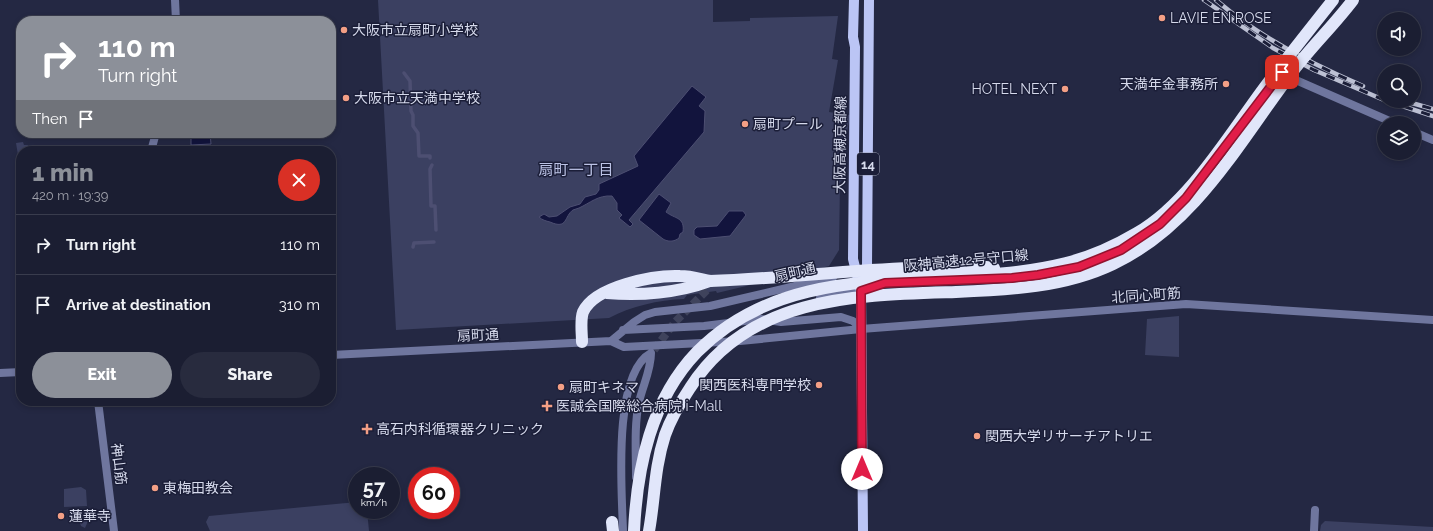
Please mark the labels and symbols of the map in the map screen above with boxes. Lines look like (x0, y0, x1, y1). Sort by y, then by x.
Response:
place label: LAVIE EN ROSE (1170, 10, 1271, 26)
marker: LAVIE EN ROSE (1157, 13, 1167, 23)
place label: 大阪市立扇町小学校 (352, 22, 478, 38)
marker: 大阪市立扇町小学校 (339, 25, 349, 35)
pin (1265, 55, 1299, 89)
place label: 天満年金事務所 (1120, 76, 1218, 92)
marker: 天満年金事務所 (1221, 79, 1231, 89)
place label: HOTEL NEXT (971, 81, 1057, 97)
marker: HOTEL NEXT (1060, 84, 1070, 94)
place label: 大阪市立天満中学校 (354, 90, 480, 106)
marker: 大阪市立天満中学校 (341, 93, 351, 103)
street label: 大阪高槻京都線 (831, 96, 849, 194)
place label: 扇町プール (753, 116, 823, 132)
marker: 扇町プール (740, 119, 750, 129)
road number: 14 (857, 153, 879, 175)
district label: 扇町一丁目 (538, 161, 614, 179)
street label: 阪神高速12号守口線 (903, 247, 1029, 273)
street label: 扇町通 (773, 259, 817, 285)
street label: 北同心町筋 (1111, 285, 1181, 305)
street label: 扇町通 (457, 326, 499, 344)
place label: 関西医科専門学校 (699, 377, 811, 393)
place label: 扇町キネマ (569, 379, 639, 395)
marker: 関西医科専門学校 (814, 380, 824, 390)
marker: 扇町キネマ (556, 382, 566, 392)
place label: 医誠会国際総合病院 i-Mall (556, 398, 722, 414)
marker: 医誠会国際総合病院 i-Mall (541, 400, 553, 412)
place label: 高石内科循環器クリニック (376, 421, 544, 437)
marker: 高石内科循環器クリニック (361, 423, 373, 435)
place label: 関西大学リサーチアトリエ (985, 428, 1153, 444)
marker: 関西大学リサーチアトリエ (972, 431, 982, 441)
street label: 神山筋 (109, 442, 129, 486)
position arrow (841, 448, 883, 490)
speed limit sign: 60 (408, 467, 460, 519)
place label: 東梅田教会 (163, 480, 233, 496)
marker: 東梅田教会 (150, 483, 160, 493)
place label: 蓮華寺 (69, 508, 111, 524)
marker: 蓮華寺 (56, 511, 66, 521)

